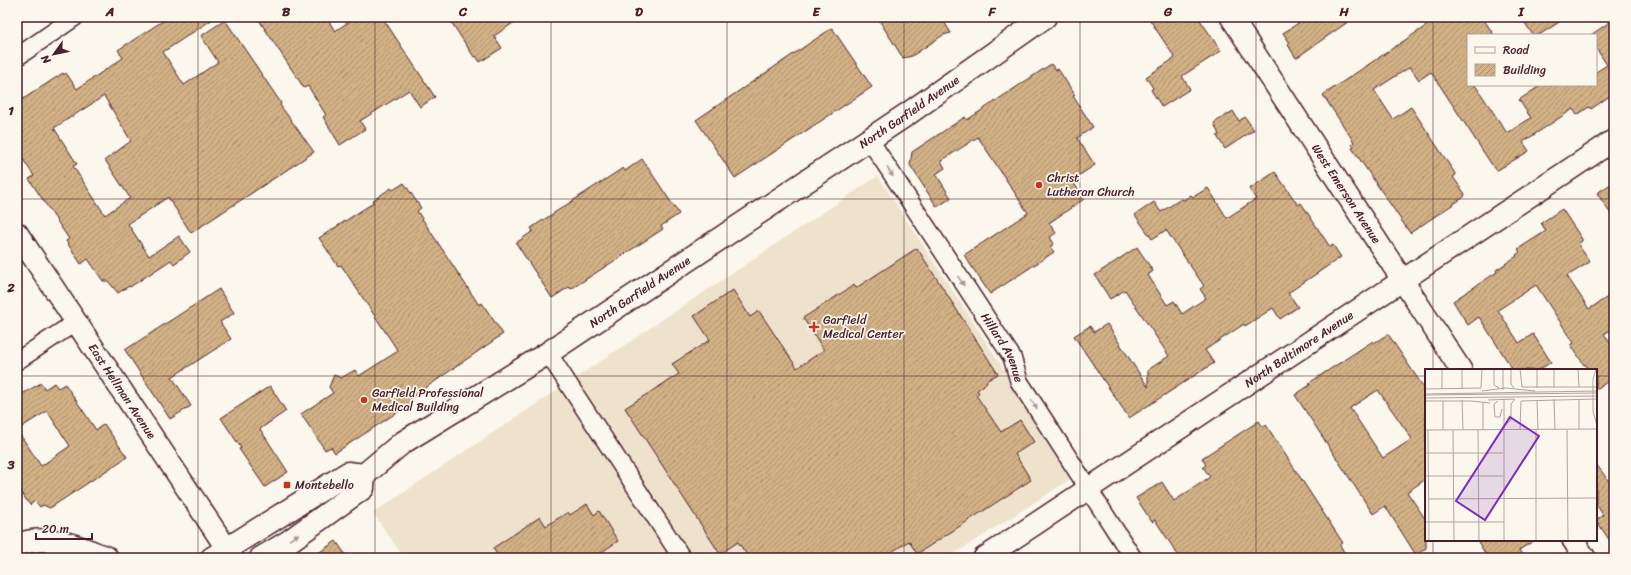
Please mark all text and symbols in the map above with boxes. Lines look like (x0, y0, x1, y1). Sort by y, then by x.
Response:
text: A (105, 0, 114, 23)
text: B (282, 0, 291, 23)
text: C (458, 0, 468, 23)
text: D (635, 0, 643, 23)
text: E (812, 0, 821, 23)
text: F (987, 0, 996, 23)
text: G (1163, 0, 1173, 23)
text: H (1338, 0, 1349, 23)
text: I (1517, 0, 1525, 23)
north arrow (34, 34, 74, 74)
legend (1467, 34, 1597, 86)
text: Road (1503, 39, 1530, 61)
text: N (36, 50, 57, 68)
text: Building (1503, 59, 1546, 81)
street label: North Garfield Avenue (854, 69, 965, 154)
text: 1 (8, 99, 14, 122)
street label: West Emerson Avenue (1305, 139, 1387, 248)
one-way arrow (886, 167, 894, 177)
place label: Christ Lutheran Church (1047, 167, 1135, 203)
marker: Christ Lutheran Church (1034, 180, 1044, 190)
street label: North Garfield Avenue (584, 250, 695, 334)
one-way arrow (957, 275, 965, 286)
text: 2 (6, 276, 15, 299)
street label: North Baltimore Avenue (1240, 305, 1358, 393)
street label: Hillard Avenue (975, 308, 1030, 385)
place label: Garfield Medical Center (823, 309, 905, 345)
marker: Garfield Medical Center (808, 321, 820, 333)
street label: East Hellman Avenue (82, 339, 162, 444)
inset map (1425, 369, 1597, 541)
place label: Garfield Professional Medical Building (372, 382, 484, 418)
marker: Garfield Professional Medical Building (359, 395, 369, 405)
one-way arrow (1030, 398, 1037, 410)
text: 3 (6, 453, 15, 476)
place label: Montebello (295, 474, 354, 496)
marker: Montebello (282, 480, 292, 490)
scale bar (36, 515, 92, 541)
text: 20 m (42, 518, 69, 540)
one-way arrow (289, 533, 300, 541)

